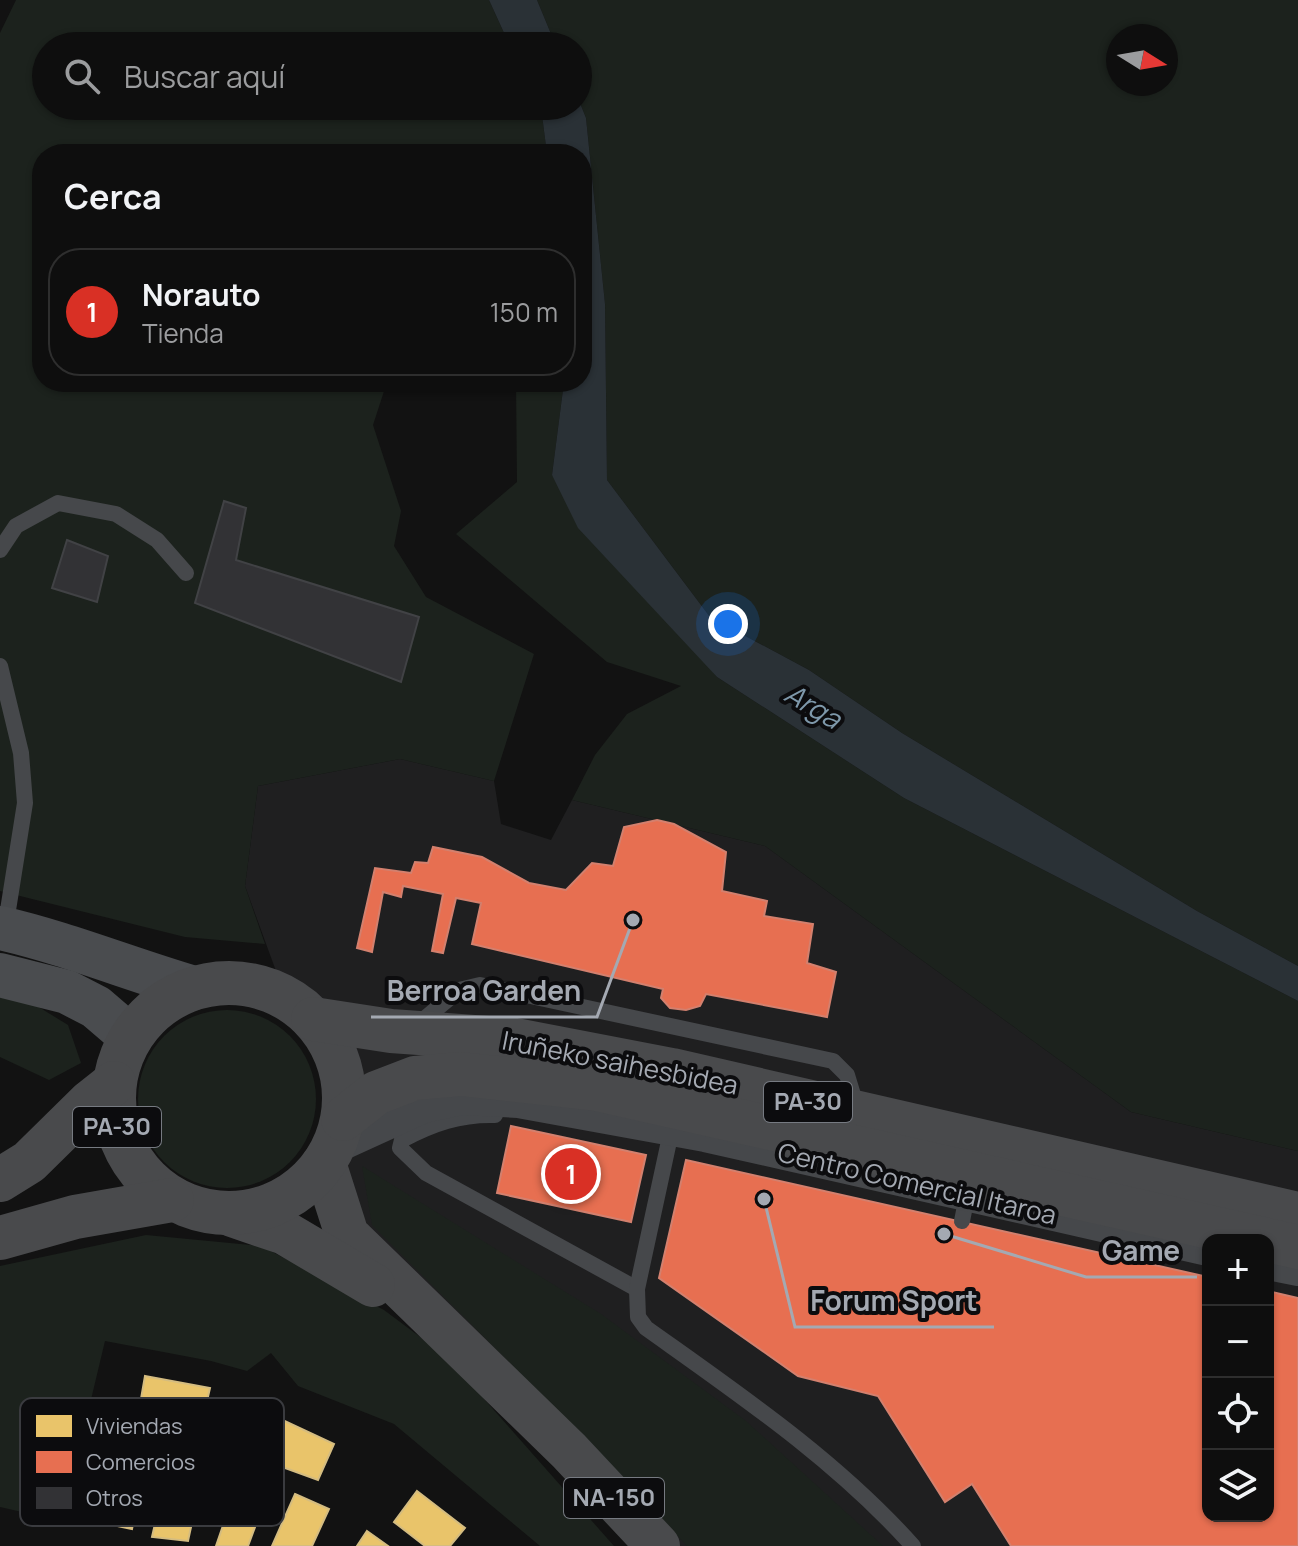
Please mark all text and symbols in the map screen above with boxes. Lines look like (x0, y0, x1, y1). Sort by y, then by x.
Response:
north arrow (1106, 24, 1178, 96)
search box (32, 32, 592, 120)
icon: search (60, 54, 104, 98)
text: Buscar aquí (124, 56, 285, 97)
text: Cerca (64, 173, 162, 219)
text: Norauto (142, 274, 260, 315)
text: 1 (86, 294, 98, 330)
text: 150 m (490, 294, 558, 330)
text: Tienda (142, 315, 224, 351)
your location (708, 604, 748, 644)
water label: Arga (778, 674, 850, 737)
callout: Berroa Garden (371, 965, 597, 1017)
text: Berroa Garden (387, 971, 581, 1009)
street label: Iruñeko saihesbidea (499, 1022, 741, 1103)
road number: PA-30 (764, 1082, 852, 1122)
road number: PA-30 (73, 1107, 161, 1147)
street label: Centro Comercial Itaroa (774, 1133, 1060, 1233)
pin: 1 (545, 1144, 597, 1204)
callout: Game (1086, 1225, 1197, 1277)
text: Game (1102, 1231, 1180, 1269)
map controls (1202, 1234, 1274, 1522)
button: + (1202, 1234, 1274, 1306)
callout: Forum Sport (795, 1275, 994, 1327)
text: Forum Sport (810, 1281, 978, 1319)
button: − (1202, 1306, 1274, 1378)
button: locate (1202, 1378, 1274, 1450)
legend (20, 1398, 284, 1526)
text: Viviendas (86, 1411, 183, 1441)
text: Comercios (86, 1447, 195, 1477)
button: layers (1202, 1450, 1274, 1522)
road number: NA-150 (564, 1478, 664, 1518)
text: Otros (86, 1483, 143, 1513)

